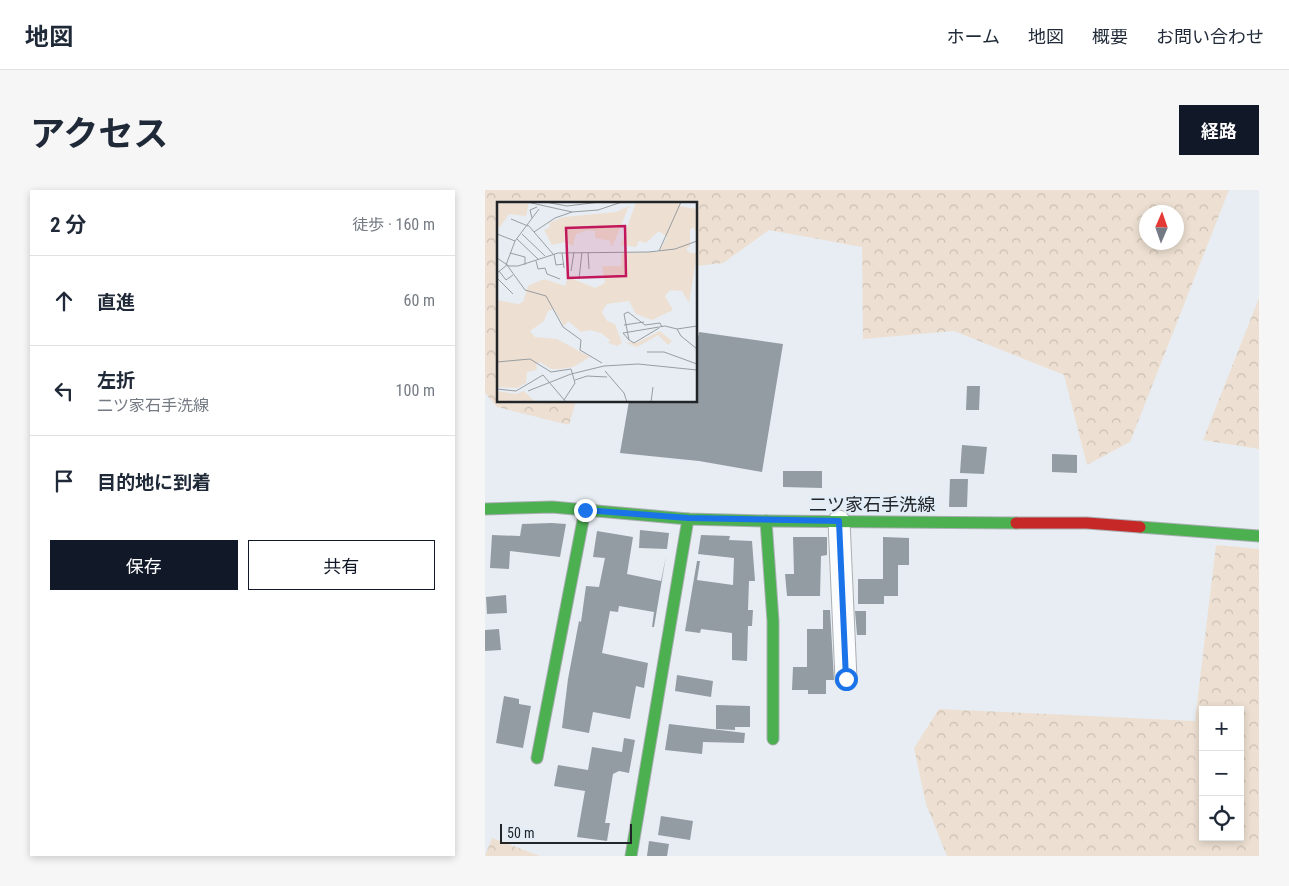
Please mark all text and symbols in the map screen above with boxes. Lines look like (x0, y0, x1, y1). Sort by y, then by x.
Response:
text: 地図 (25, 23, 73, 51)
text: ホーム (947, 26, 1000, 47)
text: 地図 (1028, 26, 1064, 47)
text: 概要 (1092, 26, 1128, 47)
text: お問い合わせ (1156, 26, 1264, 47)
button: 経路 (1179, 105, 1259, 155)
text: アクセス (30, 114, 168, 155)
inset map (497, 202, 697, 402)
north arrow (1139, 205, 1184, 250)
text: 2 分 (50, 213, 86, 237)
text: 徒歩 · 160 m (352, 215, 435, 234)
icon: ahead (50, 287, 78, 315)
text: 直進 (97, 291, 135, 314)
text: 60 m (403, 291, 435, 310)
text: 左折 (97, 369, 135, 392)
icon: left (50, 377, 78, 405)
text: 100 m (396, 381, 435, 400)
text: 二ツ家石手洗線 (97, 396, 209, 415)
icon: arrive (50, 467, 78, 495)
text: 目的地に到着 (97, 471, 211, 494)
street label: 二ツ家石手洗線 (809, 494, 935, 515)
route end (574, 499, 597, 522)
button: 保存 (50, 540, 238, 590)
button: 共有 (248, 540, 435, 590)
route start (835, 668, 858, 691)
map controls (1199, 706, 1244, 841)
button: + (1199, 706, 1244, 751)
button: − (1199, 751, 1244, 796)
button: locate (1199, 796, 1244, 841)
scale bar (500, 821, 633, 844)
text: 50 m (507, 825, 535, 841)

